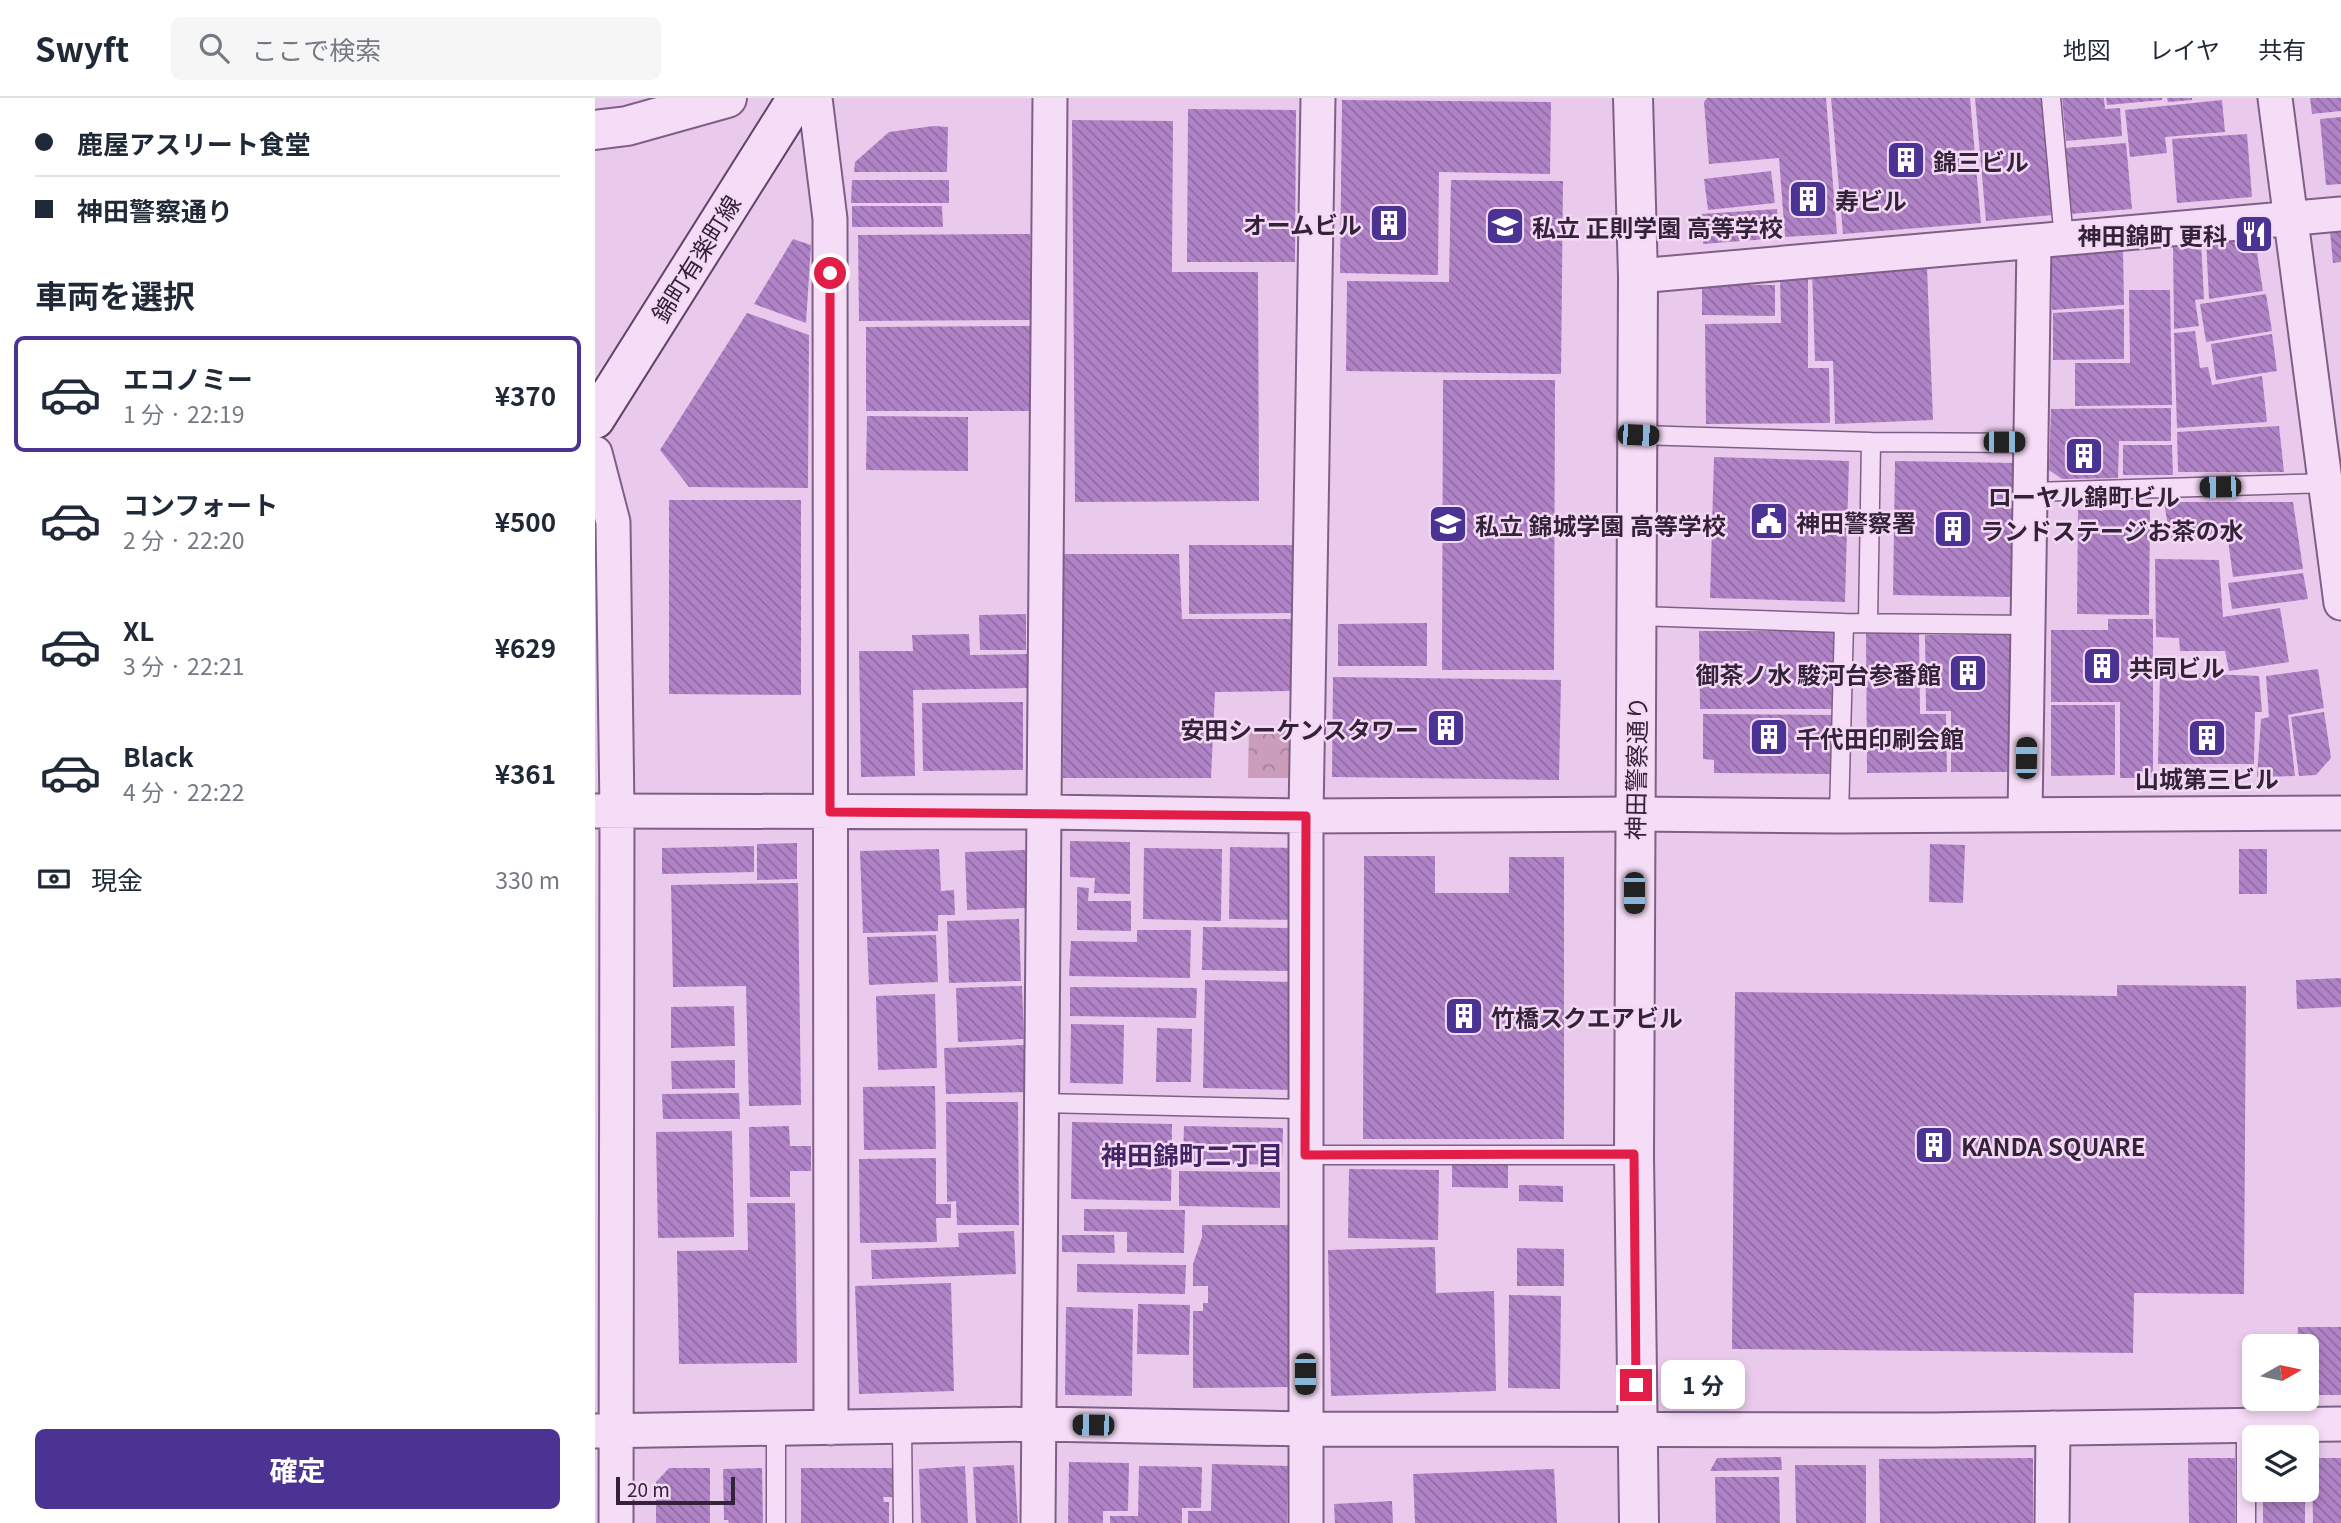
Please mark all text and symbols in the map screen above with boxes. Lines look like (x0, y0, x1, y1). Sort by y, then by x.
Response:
search box (171, 17, 661, 80)
text: Swyft (35, 24, 129, 72)
icon: search (195, 29, 233, 67)
text: ここで検索 (251, 30, 381, 67)
text: 地図 (2063, 31, 2111, 66)
text: レイヤ (2149, 31, 2220, 66)
text: 共有 (2258, 31, 2306, 66)
text: 鹿屋アスリート食堂 (77, 124, 311, 161)
building icon: 錦三ビル (1885, 139, 1927, 181)
place label: 錦三ビル (1933, 143, 2029, 178)
building icon: 寿ビル (1787, 178, 1829, 220)
place label: 寿ビル (1835, 182, 1907, 217)
street label: 錦町有楽町線 (642, 188, 748, 328)
text: 神田警察通り (77, 191, 233, 228)
building icon: オームビル (1368, 202, 1410, 244)
school or university icon: 私立 正則学園 高等学校 (1484, 205, 1526, 247)
place label: オームビル (1243, 206, 1362, 241)
place label: 私立 正則学園 高等学校 (1532, 209, 1783, 244)
restaurant icon: 神田錦町 更科 (2233, 213, 2275, 255)
place label: 神田錦町 更科 (2078, 217, 2227, 252)
route start (814, 257, 846, 289)
text: 車両を選択 (35, 271, 195, 317)
text: エコノミー (123, 359, 253, 396)
icon: car (39, 363, 102, 426)
text: ¥370 (495, 376, 556, 413)
text: 1 分 · 22:19 (123, 396, 245, 430)
car (1617, 424, 1660, 446)
car (1984, 432, 2026, 453)
building icon: ローヤル錦町ビル (2063, 435, 2105, 477)
car (2199, 476, 2242, 498)
place label: ローヤル錦町ビル (1988, 478, 2180, 513)
text: コンフォート (123, 485, 278, 522)
icon: car (39, 489, 102, 552)
public building icon: 神田警察署 (1748, 500, 1790, 542)
text: ¥500 (495, 502, 556, 539)
school or university icon: 私立 錦城学園 高等学校 (1427, 503, 1469, 545)
place label: 神田警察署 (1796, 504, 1916, 539)
place label: 私立 錦城学園 高等学校 (1475, 507, 1726, 542)
building icon: ランドステージお茶の水 (1932, 508, 1974, 550)
place label: ランドステージお茶の水 (1980, 512, 2244, 547)
text: 2 分 · 22:20 (123, 522, 245, 556)
text: XL (123, 611, 154, 648)
icon: car (39, 615, 102, 678)
text: ¥629 (495, 628, 556, 665)
building icon: 共同ビル (2081, 645, 2123, 687)
text: 3 分 · 22:21 (123, 648, 245, 682)
place label: 共同ビル (2129, 649, 2225, 684)
building icon: 御茶ノ水 駿河台参番館 (1947, 652, 1989, 694)
place label: 御茶ノ水 駿河台参番館 (1696, 656, 1941, 691)
street label: 神田警察通り (1616, 696, 1654, 840)
building icon: 安田シーケンスタワー (1425, 707, 1467, 749)
place label: 安田シーケンスタワー (1180, 711, 1419, 746)
building icon: 千代田印刷会館 (1748, 716, 1790, 758)
building icon: 山城第三ビル (2186, 717, 2228, 759)
place label: 千代田印刷会館 (1796, 720, 1964, 755)
text: Black (123, 737, 194, 774)
car (2016, 737, 2037, 779)
icon: car (39, 741, 102, 804)
text: ¥361 (495, 754, 556, 791)
place label: 山城第三ビル (2135, 760, 2279, 795)
text: 4 分 · 22:22 (123, 774, 245, 808)
icon: cash (35, 860, 73, 898)
text: 現金 (91, 860, 143, 897)
text: 330 m (495, 862, 560, 896)
car (1624, 872, 1645, 914)
building icon: 竹橋スクエアビル (1443, 995, 1485, 1037)
place label: 竹橋スクエアビル (1491, 999, 1683, 1034)
building icon: KANDA SQUARE (1913, 1124, 1955, 1166)
place label: KANDA SQUARE (1961, 1128, 2145, 1163)
district label: 神田錦町二丁目 (1101, 1135, 1283, 1172)
north arrow (2242, 1334, 2319, 1410)
map controls (2242, 1334, 2319, 1502)
car (1295, 1353, 1316, 1395)
callout: 1 分 (1661, 1360, 1745, 1410)
text: 1 分 (1682, 1367, 1724, 1401)
route end (1620, 1369, 1652, 1401)
car (1072, 1414, 1115, 1436)
button: layers (2242, 1425, 2319, 1502)
button: 確定 (35, 1429, 560, 1509)
scale bar (616, 1474, 735, 1506)
text: 20 m (627, 1475, 670, 1502)

